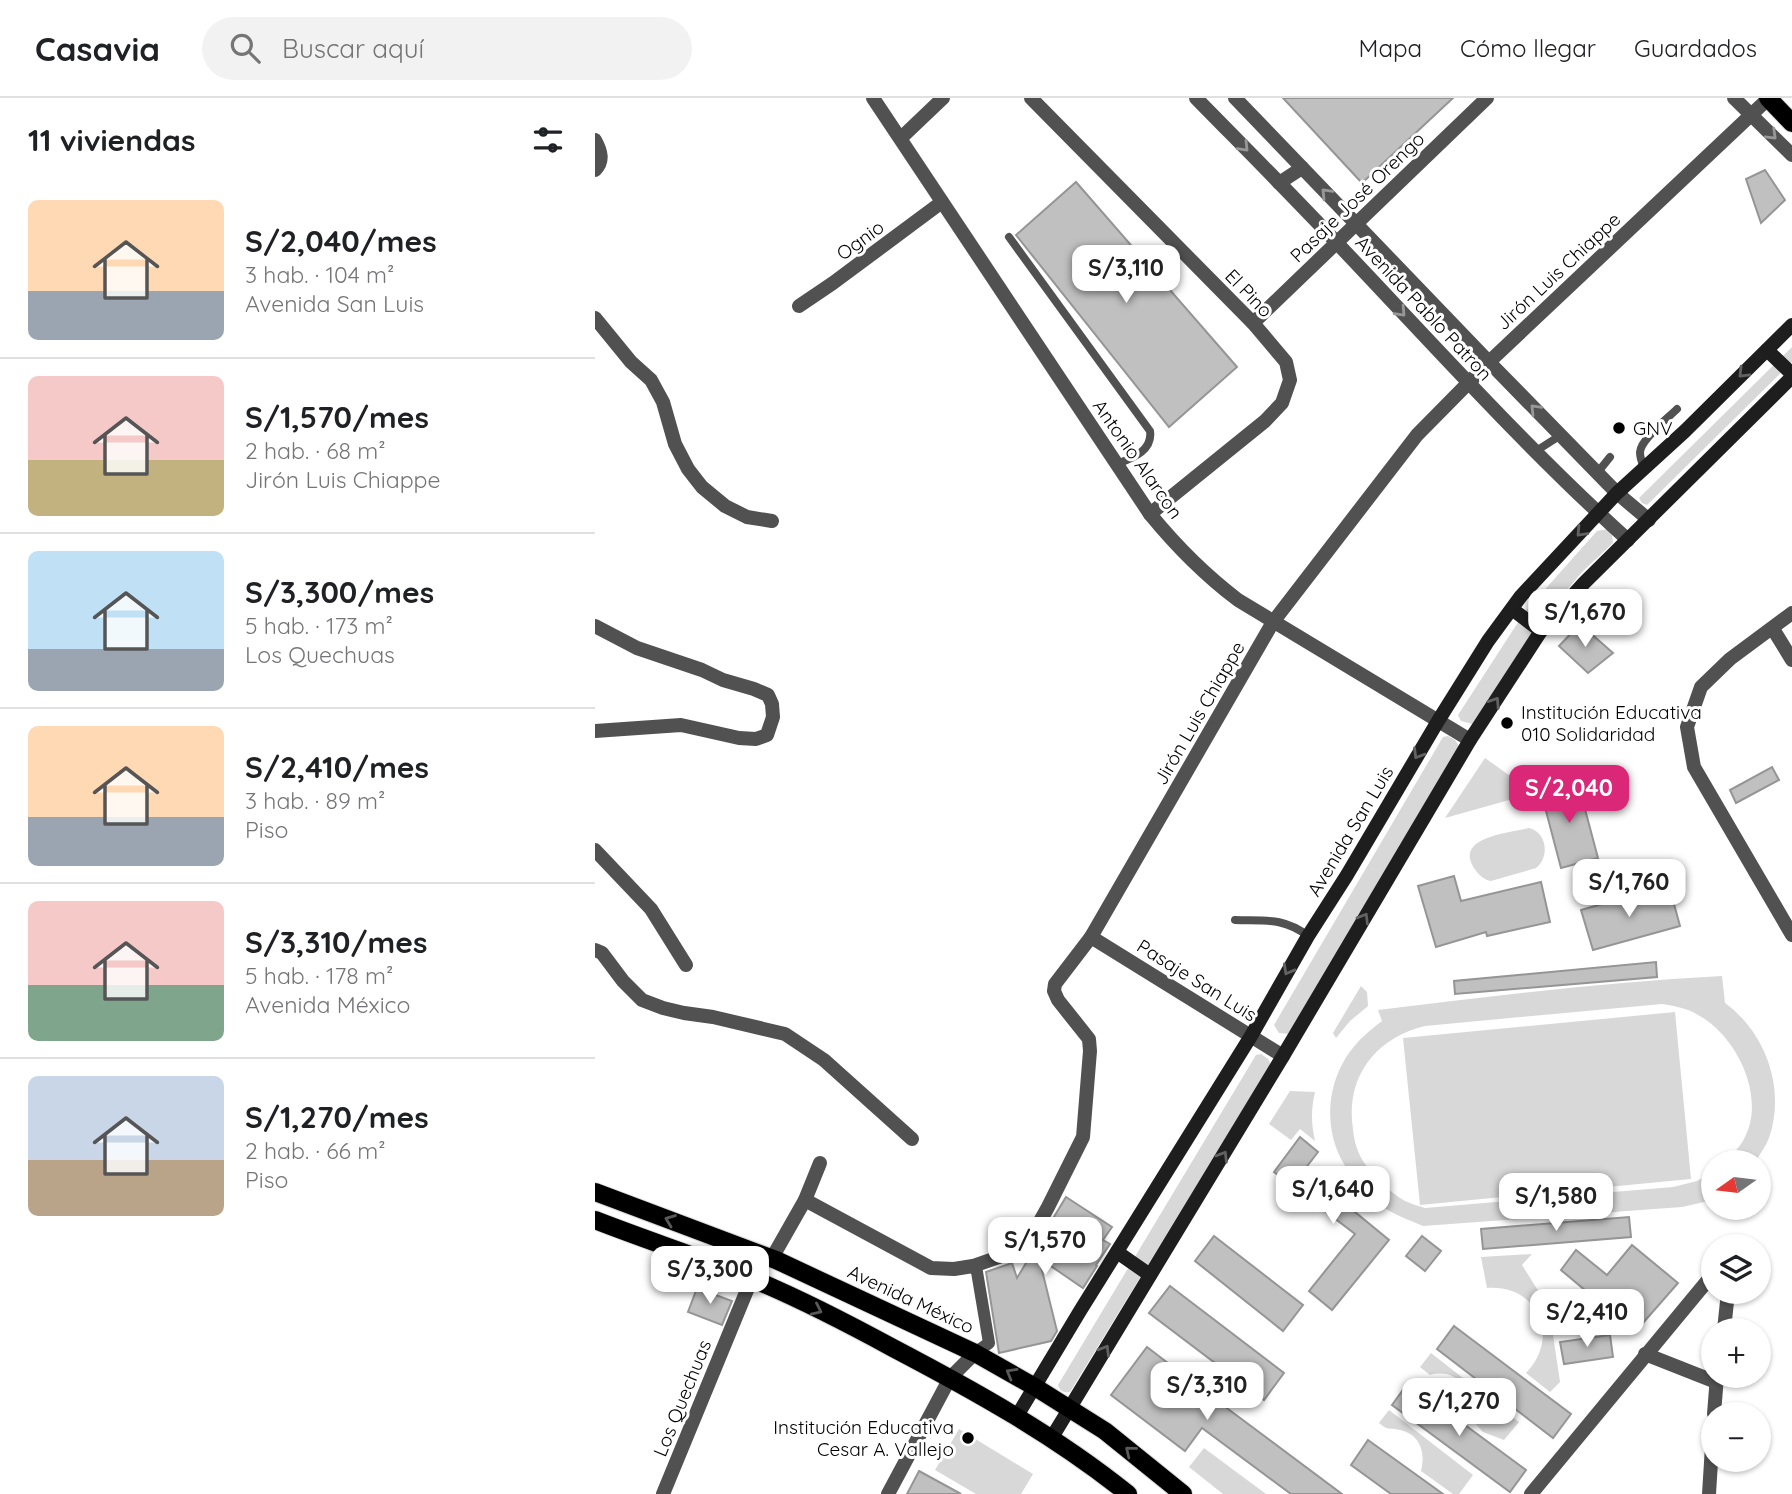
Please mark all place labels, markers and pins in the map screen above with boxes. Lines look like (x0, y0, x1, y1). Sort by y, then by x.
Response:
pin: S/3,110 (1061, 246, 1191, 305)
place label: GNV (1633, 416, 1673, 440)
marker: GNV (1611, 420, 1627, 436)
pin: S/1,670 (1520, 589, 1650, 649)
place label: Institución Educativa 010 Solidaridad (1521, 700, 1702, 746)
marker: Institución Educativa 010 Solidaridad (1499, 715, 1515, 731)
pin: S/2,040 (1504, 766, 1634, 825)
pin: S/1,760 (1564, 860, 1694, 919)
pin: S/1,640 (1268, 1166, 1398, 1226)
pin: S/1,580 (1491, 1174, 1621, 1233)
pin: S/1,570 (980, 1218, 1110, 1277)
pin: S/3,300 (645, 1246, 775, 1306)
pin: S/2,410 (1522, 1290, 1652, 1349)
pin: S/3,310 (1142, 1362, 1272, 1422)
pin: S/1,270 (1394, 1378, 1524, 1438)
place label: Institución Educativa Cesar A. Vallejo (773, 1415, 954, 1461)
marker: Institución Educativa Cesar A. Vallejo (960, 1430, 976, 1446)

